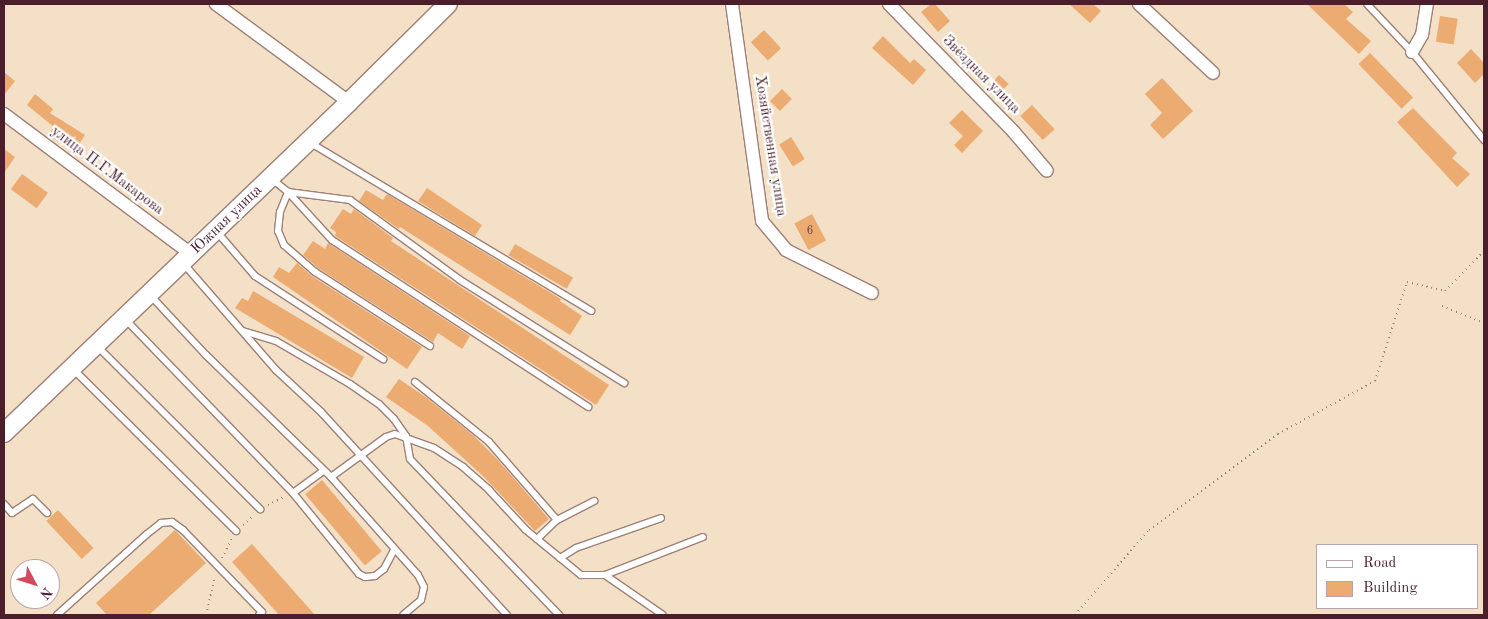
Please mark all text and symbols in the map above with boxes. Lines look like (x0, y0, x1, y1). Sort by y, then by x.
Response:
street label: Звёздная улица (938, 32, 1024, 118)
street label: Хозяйственная улица (750, 74, 790, 218)
street label: улица П.Г.Макарова (47, 123, 167, 219)
street label: Южная улица (188, 182, 266, 258)
house number: 6 (807, 225, 813, 239)
legend (1316, 544, 1478, 609)
text: Road (1363, 556, 1396, 571)
north arrow (10, 559, 60, 609)
text: Building (1363, 581, 1418, 596)
text: N (37, 584, 55, 602)

